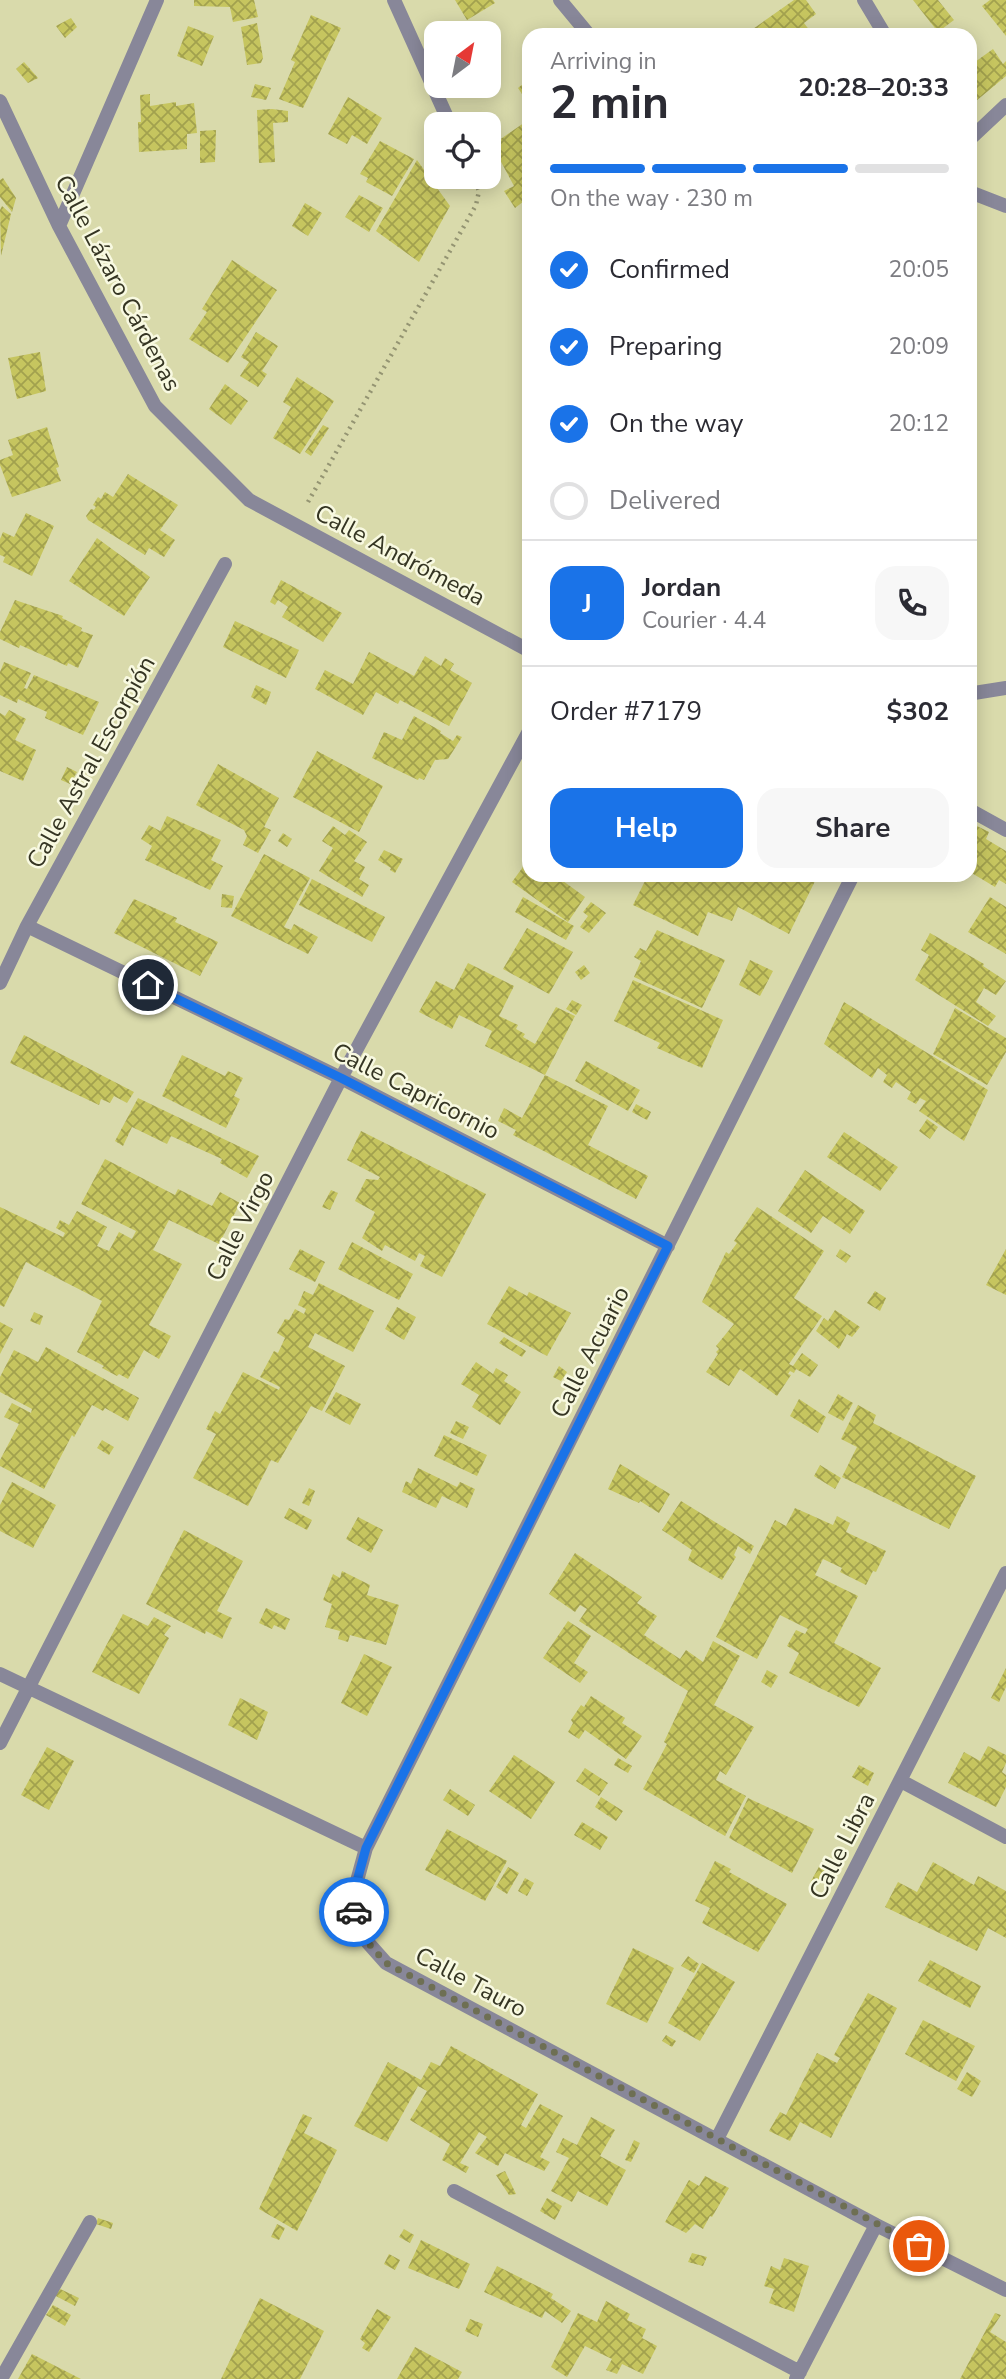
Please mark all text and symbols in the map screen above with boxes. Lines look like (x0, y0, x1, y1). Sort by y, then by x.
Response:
north arrow (424, 21, 500, 98)
map controls (424, 21, 501, 189)
text: Arriving in (550, 46, 657, 77)
text: 20:28–20:33 (798, 70, 949, 105)
text: 2 min (550, 71, 669, 134)
button: locate (424, 112, 501, 189)
street label: Calle Lázaro Cárdenas (47, 169, 189, 397)
text: On the way · 230 m (550, 183, 753, 214)
icon: check (550, 251, 588, 289)
text: Confirmed (609, 252, 730, 287)
text: 20:05 (889, 254, 949, 285)
icon: check (550, 328, 588, 366)
text: Preparing (609, 329, 722, 364)
text: 20:09 (889, 331, 949, 362)
icon: check (550, 405, 588, 443)
text: On the way (609, 406, 743, 441)
text: 20:12 (889, 408, 949, 439)
text: Delivered (609, 483, 721, 518)
street label: Calle Andrómeda (309, 497, 491, 613)
button: phone (875, 566, 949, 640)
text: Jordan (642, 570, 721, 605)
text: J (582, 586, 592, 621)
text: Courier · 4.4 (642, 605, 766, 636)
street label: Calle Astral Escorpión (19, 650, 163, 874)
text: Order #7179 (550, 694, 702, 729)
text: $302 (887, 694, 949, 729)
button: Help (550, 788, 743, 868)
button: Share (757, 788, 949, 868)
pin (118, 955, 178, 1015)
icon: home (129, 966, 167, 1004)
street label: Calle Capricornio (327, 1035, 505, 1147)
street label: Calle Virgo (199, 1166, 281, 1286)
street label: Calle Acuario (543, 1281, 637, 1423)
street label: Calle Libra (802, 1787, 882, 1905)
courier (319, 1877, 389, 1947)
icon: car (335, 1893, 373, 1931)
street label: Calle Tauro (410, 1939, 532, 2025)
pin (889, 2216, 949, 2276)
icon: bag (900, 2227, 938, 2265)

